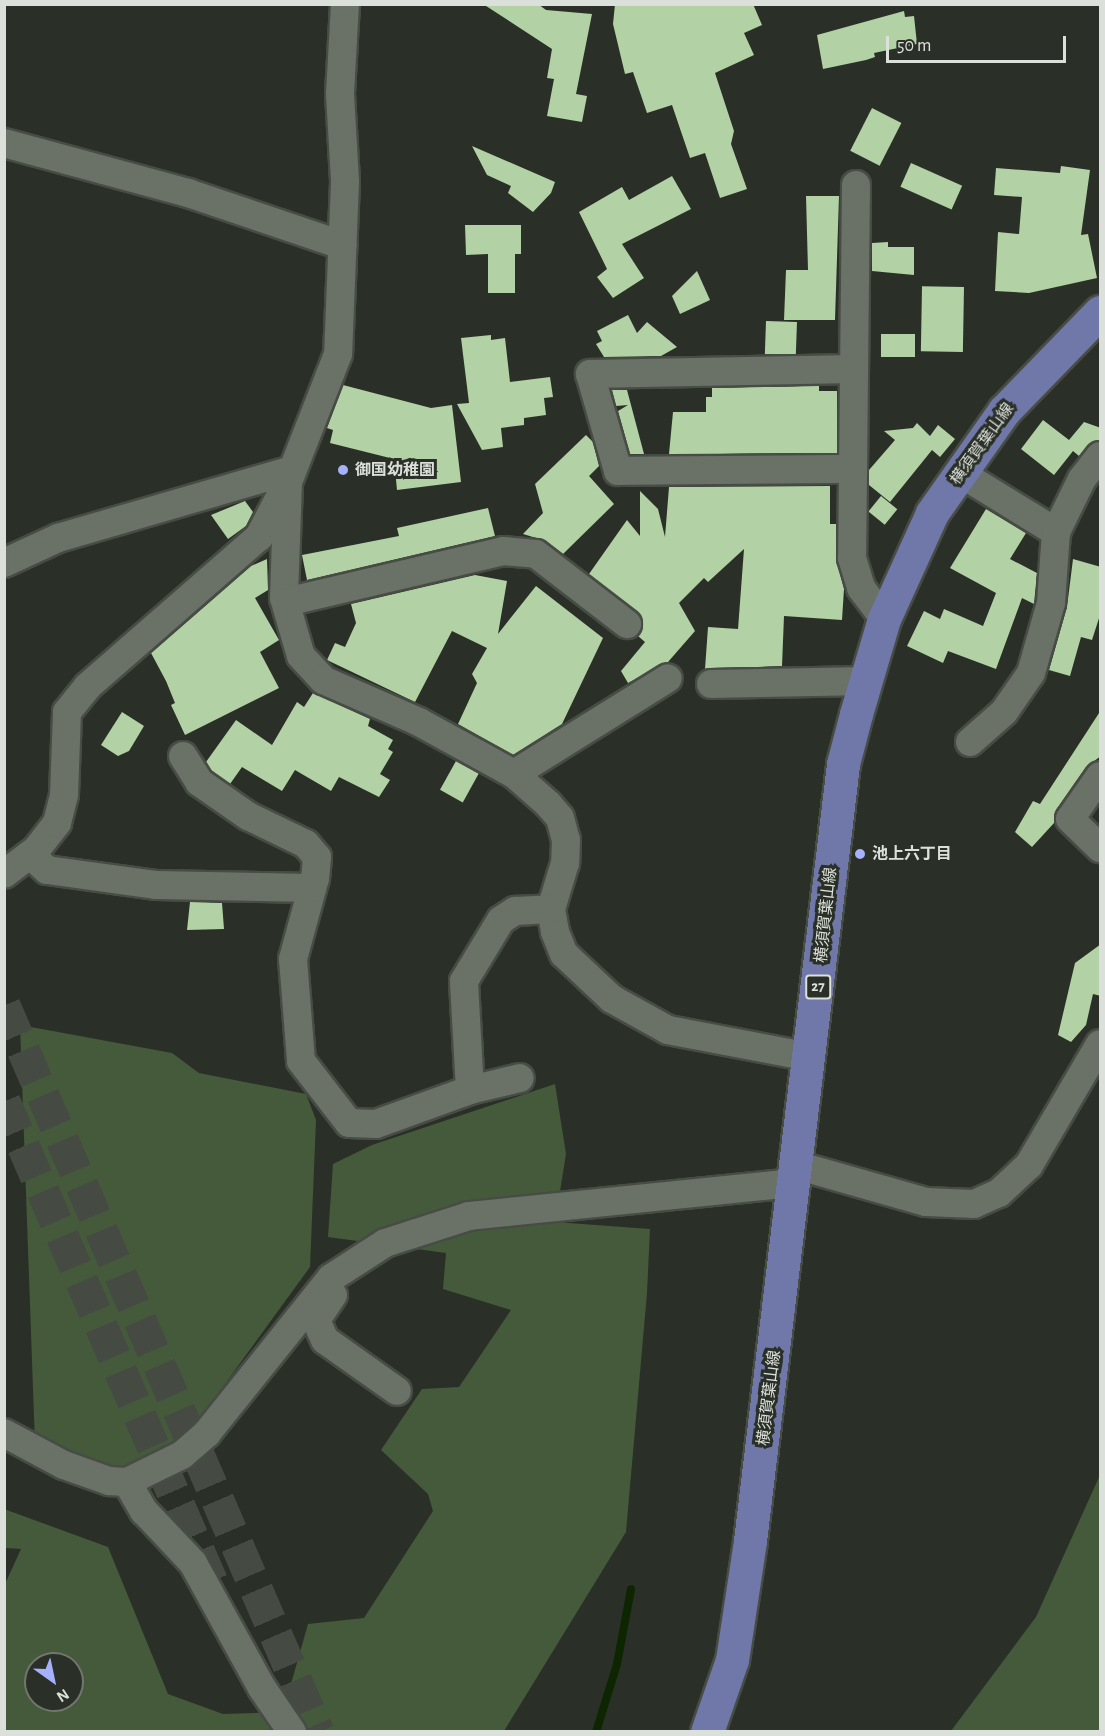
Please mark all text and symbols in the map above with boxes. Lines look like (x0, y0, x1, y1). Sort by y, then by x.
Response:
scale bar (889, 24, 1069, 62)
text: 50 m (897, 37, 931, 55)
street label: 横須賀葉山線 (946, 400, 1018, 488)
place label: 御国幼稚園 (355, 460, 435, 480)
marker: 御国幼稚園 (336, 463, 350, 477)
place label: 池上六丁目 (872, 844, 952, 864)
marker: 池上六丁目 (853, 847, 867, 861)
street label: 横須賀葉山線 (811, 866, 841, 964)
road number: 27 (804, 975, 832, 999)
street label: 横須賀葉山線 (754, 1349, 784, 1447)
north arrow (24, 1652, 84, 1712)
text: N (54, 1686, 72, 1705)

